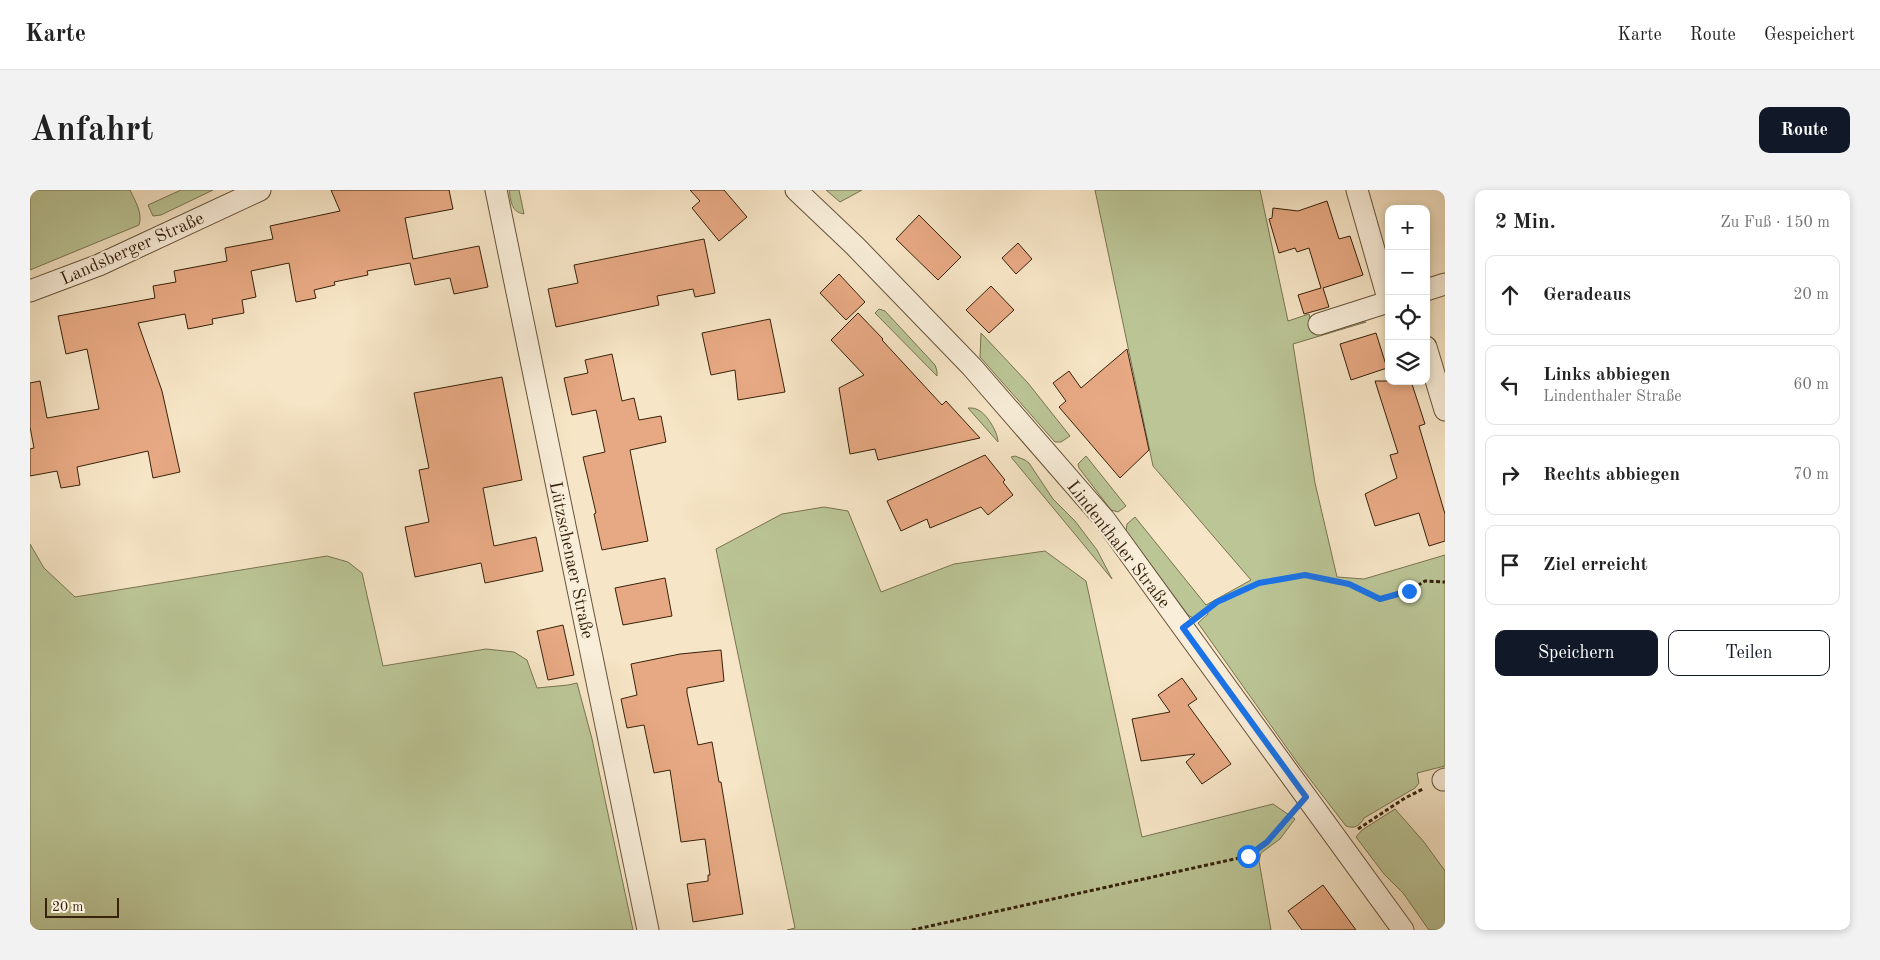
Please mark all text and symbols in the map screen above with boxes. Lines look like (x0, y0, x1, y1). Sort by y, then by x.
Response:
text: Karte (25, 23, 86, 47)
text: Karte (1617, 26, 1662, 44)
text: Route (1690, 26, 1736, 44)
text: Gespeichert (1764, 26, 1855, 44)
button: Route (1759, 107, 1850, 153)
text: Anfahrt (30, 113, 153, 148)
map controls (1385, 205, 1430, 385)
button: + (1385, 205, 1430, 250)
street label: Landsberger Straße (58, 209, 207, 289)
text: 2 Min. (1495, 212, 1556, 233)
text: Zu Fuß · 150 m (1720, 215, 1830, 231)
button: − (1385, 250, 1430, 295)
icon: ahead (1496, 281, 1524, 309)
text: Geradeaus (1543, 286, 1631, 305)
text: 20 m (1793, 287, 1829, 303)
button: locate (1385, 295, 1430, 340)
button: layers (1385, 340, 1430, 385)
text: Links abbiegen (1543, 366, 1670, 385)
icon: left (1496, 371, 1524, 399)
text: 60 m (1793, 377, 1829, 393)
text: Lindenthaler Straße (1543, 389, 1682, 405)
icon: right (1496, 461, 1524, 489)
text: Rechts abbiegen (1543, 466, 1680, 485)
text: 70 m (1793, 467, 1829, 483)
street label: Lindenthaler Straße (1063, 478, 1173, 612)
street label: Lützschenaer Straße (546, 480, 597, 641)
icon: arrive (1496, 551, 1524, 579)
text: Ziel erreicht (1543, 556, 1648, 575)
route end (1398, 580, 1421, 603)
button: Speichern (1495, 630, 1658, 676)
button: Teilen (1668, 630, 1830, 676)
route start (1237, 845, 1260, 868)
scale bar (45, 895, 119, 918)
text: 20 m (52, 900, 83, 914)

